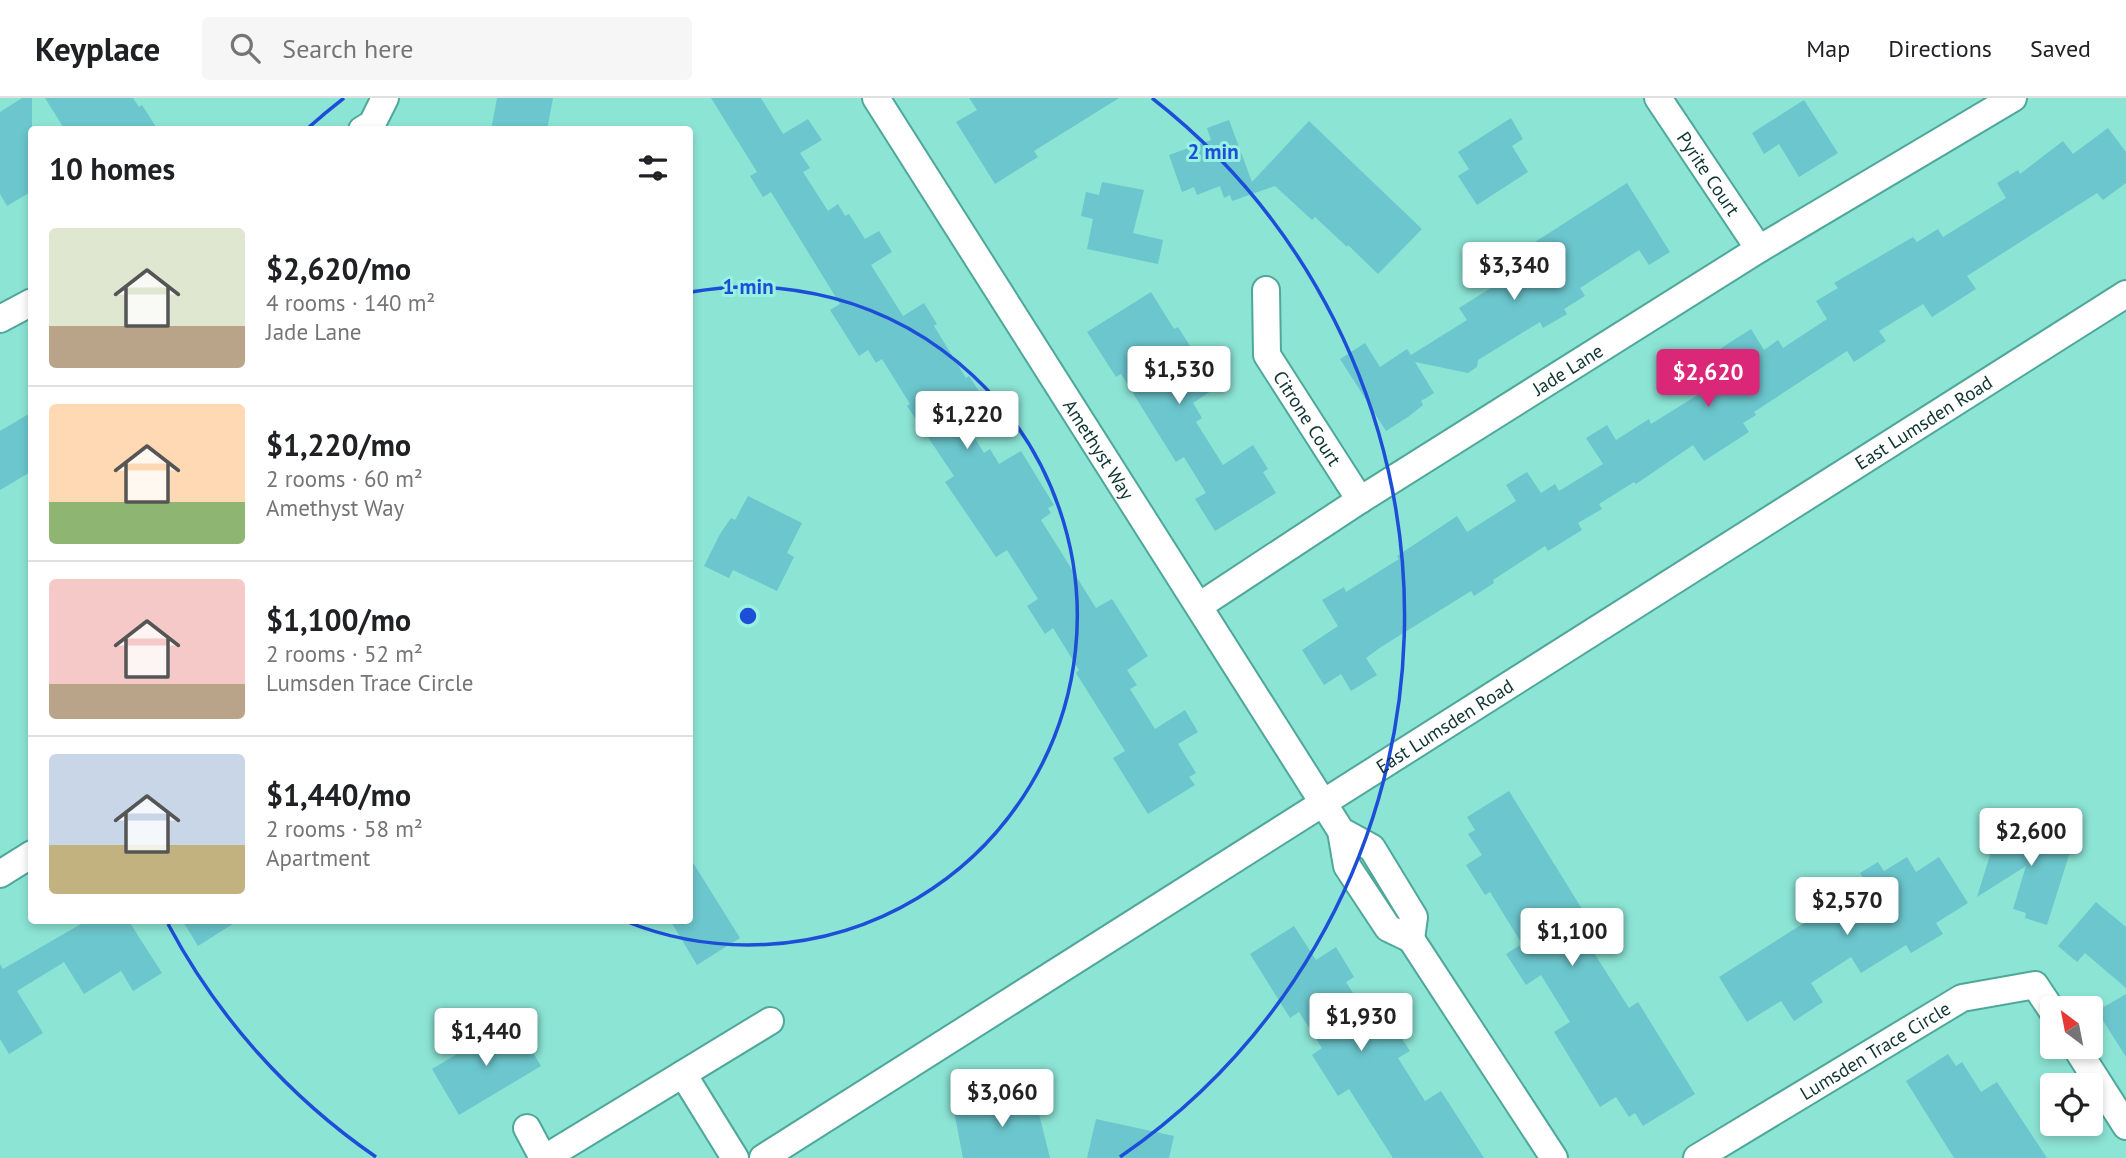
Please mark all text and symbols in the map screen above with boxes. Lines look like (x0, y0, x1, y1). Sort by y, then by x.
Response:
search box (202, 17, 692, 80)
text: Keyplace (35, 27, 160, 70)
icon: search (226, 29, 264, 67)
text: Search here (282, 32, 413, 65)
text: Map (1806, 33, 1850, 64)
text: Directions (1888, 33, 1992, 64)
text: Saved (2030, 33, 2091, 64)
street label: Pyrite Court (1672, 127, 1746, 221)
text: 2 min (1187, 138, 1239, 165)
text: 10 homes (49, 149, 175, 188)
icon: filters (634, 149, 672, 187)
pin: $3,340 (1457, 242, 1571, 302)
text: $2,620/mo (266, 249, 411, 288)
text: $3,340 (1478, 250, 1550, 279)
icon: home (105, 256, 189, 340)
text: 1 min (722, 273, 774, 300)
text: 4 rooms · 140 m² (266, 288, 435, 317)
text: Jade Lane (266, 317, 361, 346)
street label: Jade Lane (1527, 338, 1607, 401)
pin: $1,530 (1122, 346, 1236, 406)
pin: $2,620 (1651, 350, 1765, 409)
text: $1,530 (1143, 354, 1215, 383)
text: $2,620 (1672, 357, 1744, 386)
street label: Citrone Court (1268, 366, 1347, 471)
street label: East Lumsden Road (1850, 370, 1997, 475)
pin: $1,220 (910, 392, 1024, 451)
street label: Amethyst Way (1058, 395, 1140, 504)
text: $1,220 (931, 399, 1003, 428)
text: $1,220/mo (266, 425, 411, 464)
icon: home (105, 432, 189, 516)
text: 2 rooms · 60 m² (266, 464, 423, 493)
text: Amethyst Way (266, 493, 404, 522)
text: $1,100/mo (266, 600, 411, 639)
centre of rings (736, 604, 760, 628)
icon: home (105, 607, 189, 691)
text: 2 rooms · 52 m² (266, 639, 423, 668)
text: Lumsden Trace Circle (266, 668, 473, 697)
street label: East Lumsden Road (1371, 674, 1518, 778)
text: $1,440/mo (266, 775, 411, 814)
icon: home (105, 782, 189, 866)
pin: $2,600 (1974, 808, 2088, 868)
text: 2 rooms · 58 m² (266, 814, 423, 843)
text: $2,600 (1995, 816, 2067, 845)
text: Apartment (266, 843, 370, 872)
pin: $2,570 (1790, 878, 1904, 937)
text: $2,570 (1811, 885, 1883, 914)
pin: $1,100 (1515, 908, 1629, 968)
text: $1,100 (1536, 916, 1608, 945)
pin: $1,930 (1304, 993, 1418, 1053)
street label: Lumsden Trace Circle (1795, 996, 1955, 1105)
north arrow (2040, 996, 2104, 1059)
map controls (2040, 996, 2103, 1136)
text: $1,930 (1325, 1001, 1397, 1030)
pin: $1,440 (429, 1009, 543, 1068)
text: $1,440 (450, 1016, 522, 1045)
pin: $3,060 (945, 1070, 1059, 1129)
button: locate (2040, 1073, 2103, 1136)
text: $3,060 (966, 1077, 1038, 1106)

